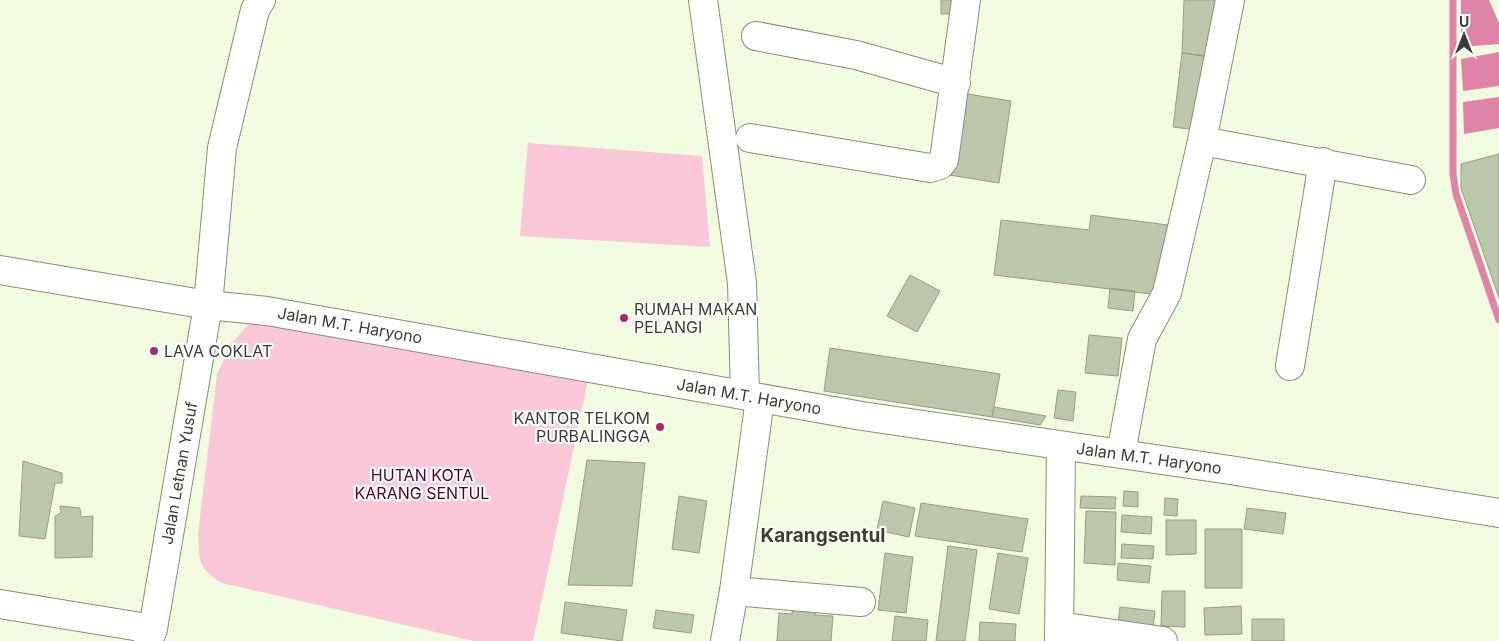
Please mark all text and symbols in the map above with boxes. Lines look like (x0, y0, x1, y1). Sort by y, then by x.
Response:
north arrow (1439, 10, 1489, 60)
text: U (1459, 13, 1469, 30)
place label: RUMAH MAKAN PELANGI (634, 299, 757, 337)
street label: Jalan M.T. Haryono (276, 302, 424, 348)
marker: RUMAH MAKAN PELANGI (618, 312, 630, 324)
place label: LAVA COKLAT (164, 341, 272, 361)
marker: LAVA COKLAT (148, 345, 160, 357)
street label: Jalan M.T. Haryono (675, 373, 823, 419)
street label: Jalan Letnan Yusuf (157, 400, 201, 546)
place label: KANTOR TELKOM PURBALINGGA (513, 408, 650, 446)
marker: KANTOR TELKOM PURBALINGGA (654, 421, 666, 433)
street label: Jalan M.T. Haryono (1075, 438, 1223, 478)
park label: HUTAN KOTA KARANG SENTUL (355, 465, 489, 503)
district label: Karangsentul (761, 524, 885, 547)

